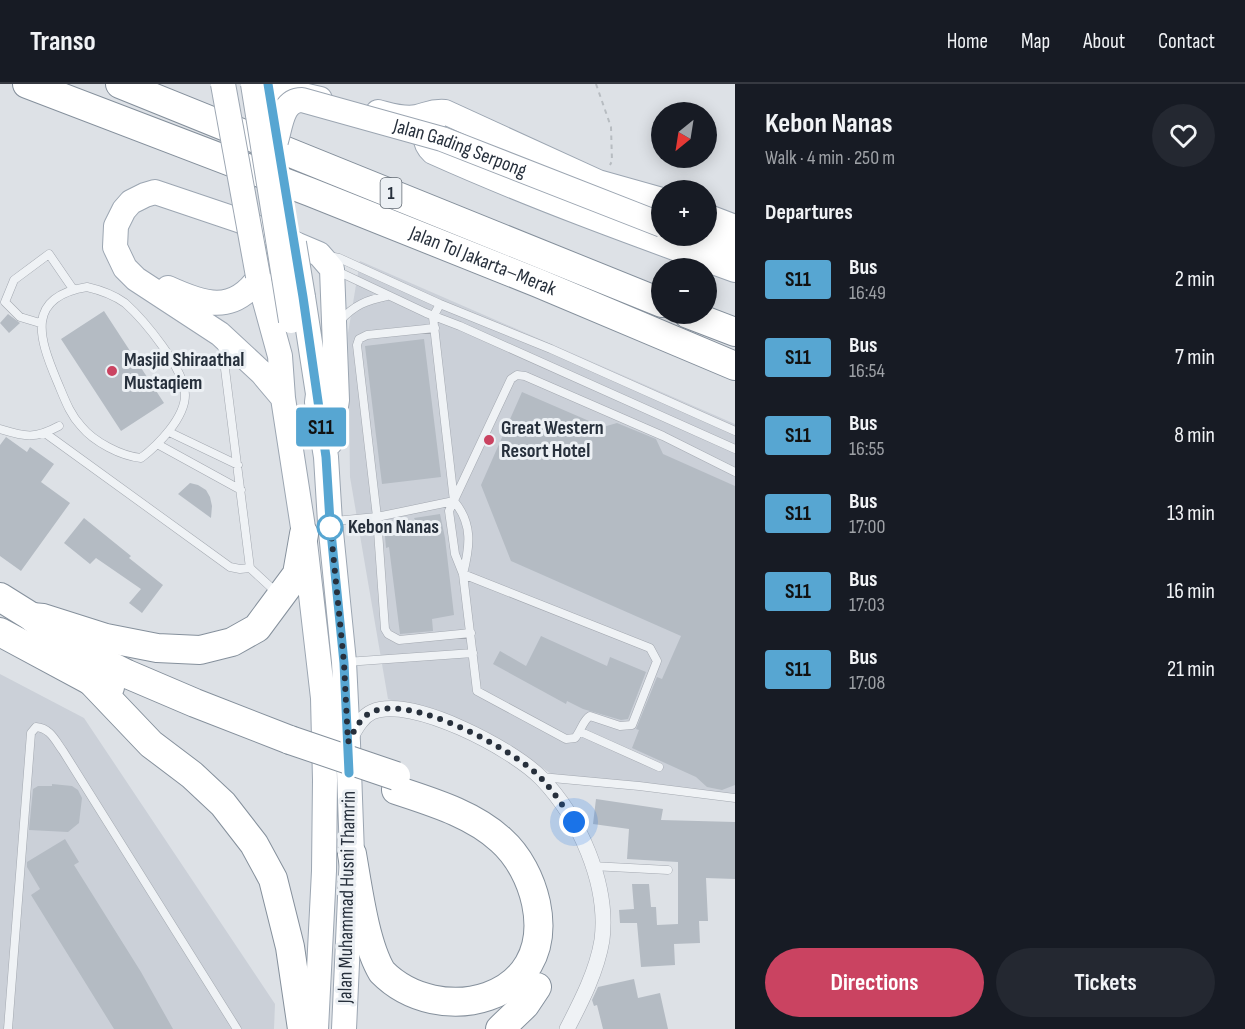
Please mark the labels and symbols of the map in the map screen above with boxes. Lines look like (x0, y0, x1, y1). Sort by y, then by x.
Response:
north arrow (651, 102, 717, 168)
street label: Jalan Gading Serpong (390, 114, 530, 183)
road number: 1 (380, 178, 402, 208)
street label: Jalan Tol Jakarta–Merak (405, 221, 560, 301)
place label: Masjid Shiraathal Mustaqiem (124, 348, 244, 395)
marker: Masjid Shiraathal Mustaqiem (105, 364, 119, 378)
line badge: S11 (286, 408, 356, 446)
place label: Great Western Resort Hotel (501, 416, 604, 463)
marker: Great Western Resort Hotel (482, 433, 496, 447)
marker: Kebon Nanas (317, 514, 343, 540)
place label: Kebon Nanas (348, 515, 439, 539)
street label: Jalan Muhammad Husni Thamrin (333, 791, 361, 1004)
your location (559, 807, 589, 837)

